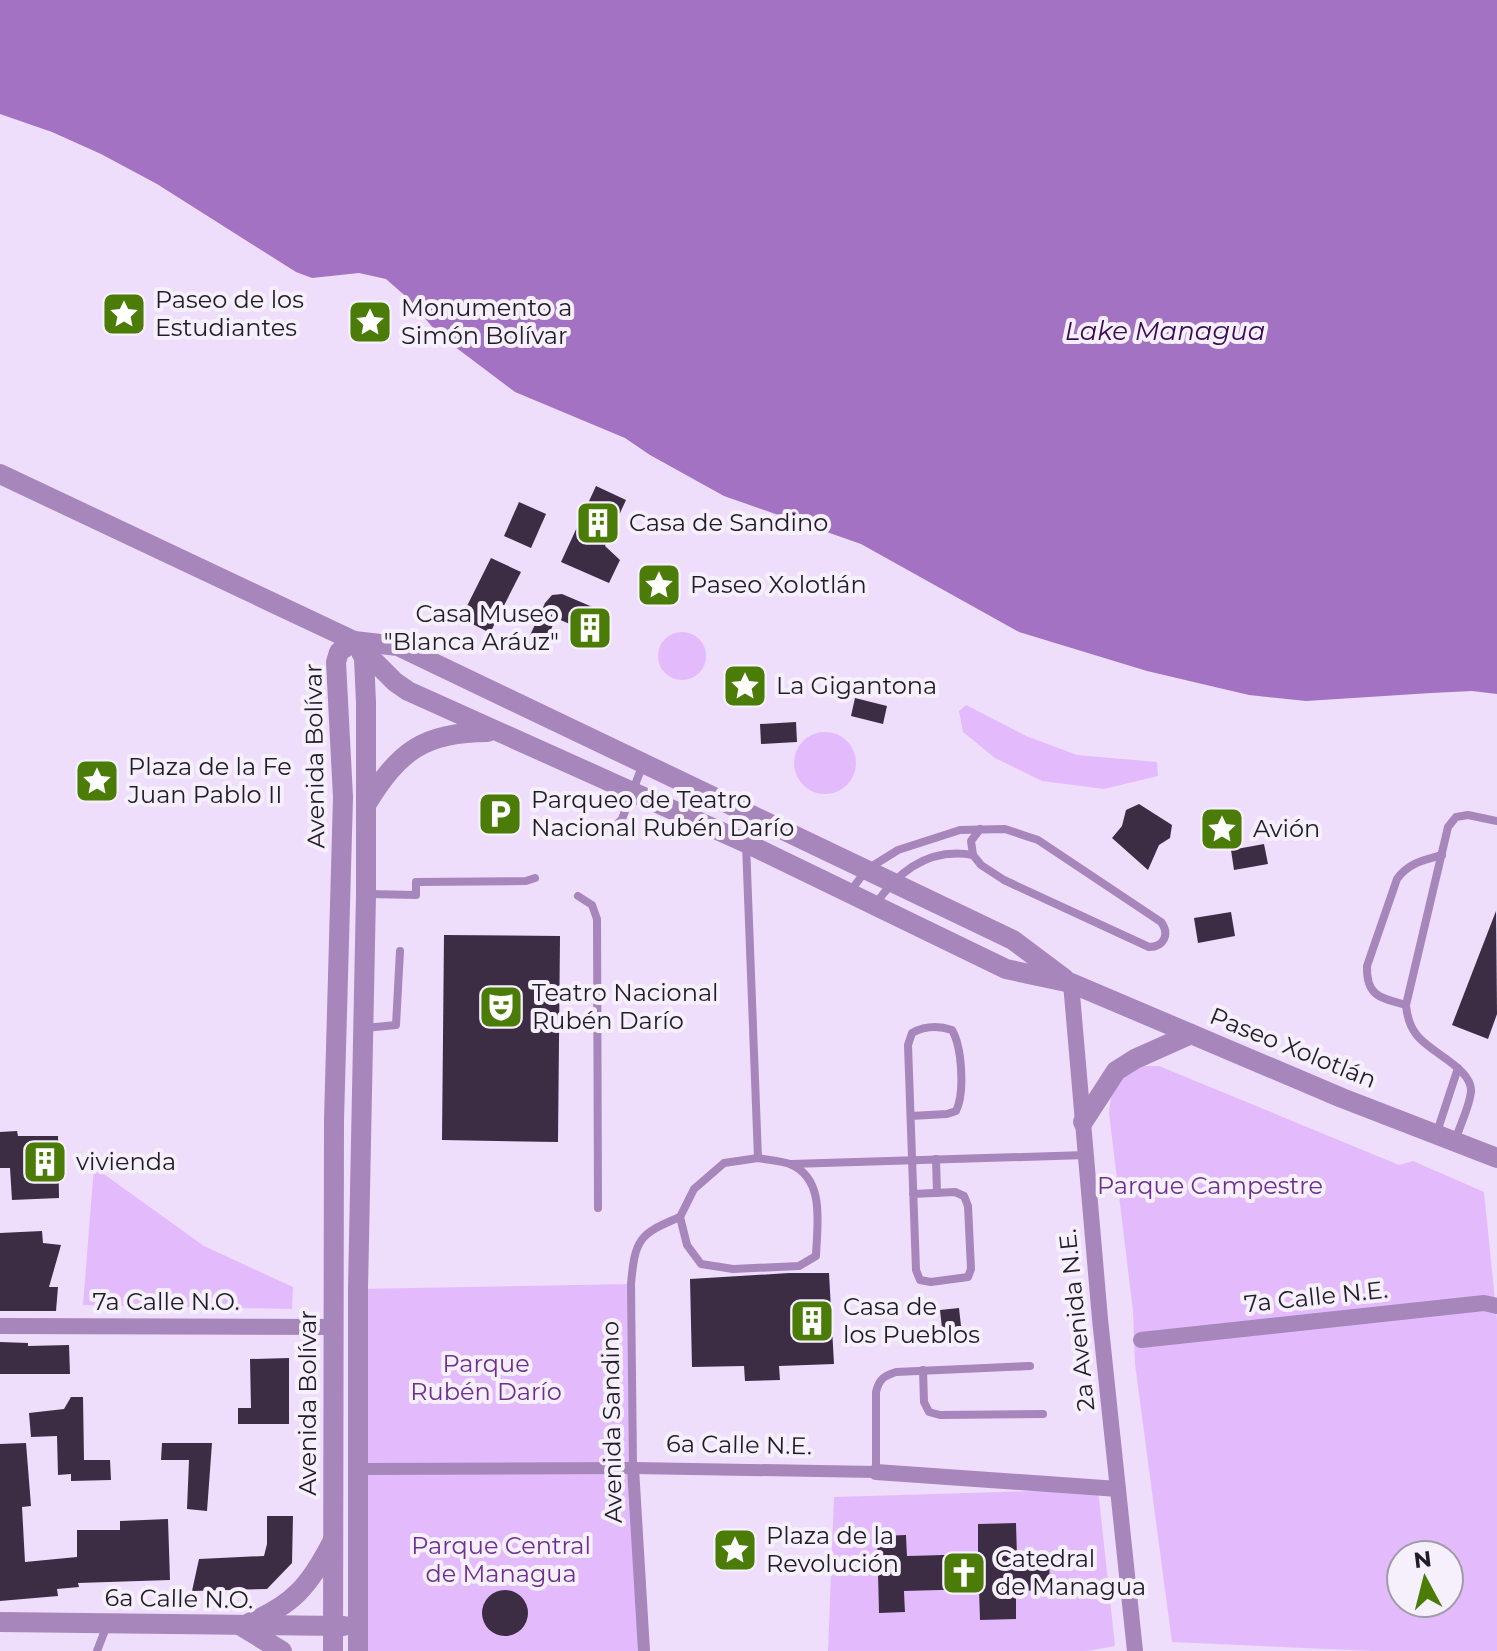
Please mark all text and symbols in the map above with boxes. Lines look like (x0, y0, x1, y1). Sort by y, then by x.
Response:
place label: Paseo de los Estudiantes (155, 285, 304, 342)
place icon: Paseo de los Estudiantes (100, 290, 148, 338)
place label: Monumento a Simón Bolívar (401, 293, 572, 350)
place icon: Monumento a Simón Bolívar (346, 298, 394, 346)
water label: Lake Managua (1065, 315, 1265, 347)
building icon: Casa de Sandino (574, 499, 622, 547)
place label: Casa de Sandino (629, 508, 828, 537)
place icon: Paseo Xolotlán (635, 561, 683, 609)
place label: Paseo Xolotlán (690, 570, 867, 599)
place label: Casa Museo "Blanca Aráuz" (384, 599, 559, 656)
building icon: Casa Museo "Blanca Aráuz" (566, 604, 614, 652)
place icon: La Gigantona (721, 662, 769, 710)
street label: Avenida Bolívar (298, 663, 331, 849)
place label: La Gigantona (776, 671, 937, 700)
place label: Plaza de la Fe Juan Pablo II (127, 752, 292, 809)
place icon: Plaza de la Fe Juan Pablo II (73, 757, 121, 805)
place label: Parqueo de Teatro Nacional Rubén Darío (531, 785, 794, 842)
parking icon: Parqueo de Teatro Nacional Rubén Darío (476, 790, 524, 838)
place icon: Avión (1198, 805, 1246, 853)
place label: Avión (1253, 814, 1320, 843)
place label: Teatro Nacional Rubén Darío (532, 978, 719, 1035)
theatre icon: Teatro Nacional Rubén Darío (477, 983, 525, 1031)
street label: Paseo Xolotlán (1206, 1001, 1381, 1094)
building icon: vivienda (21, 1138, 69, 1186)
place label: vivienda (76, 1147, 176, 1176)
park label: Parque Campestre (1097, 1171, 1323, 1200)
street label: 2a Avenida N.E. (1053, 1227, 1100, 1413)
street label: 7a Calle N.E. (1243, 1275, 1389, 1318)
street label: 7a Calle N.O. (92, 1287, 240, 1316)
place label: Casa de los Pueblos (843, 1292, 980, 1349)
building icon: Casa de los Pueblos (788, 1297, 836, 1345)
street label: Avenida Bolívar (293, 1310, 322, 1496)
street label: Avenida Sandino (595, 1321, 628, 1523)
park label: Parque Rubén Darío (410, 1349, 562, 1406)
street label: 6a Calle N.E. (666, 1429, 812, 1460)
place label: Plaza de la Revolución (766, 1521, 899, 1578)
place icon: Plaza de la Revolución (711, 1526, 759, 1574)
park label: Parque Central de Managua (411, 1531, 591, 1588)
north arrow (1385, 1539, 1465, 1619)
place label: Catedral de Managua (995, 1544, 1146, 1601)
text: N (1412, 1545, 1433, 1574)
church icon: Catedral de Managua (940, 1549, 988, 1597)
street label: 6a Calle N.O. (104, 1583, 254, 1614)

